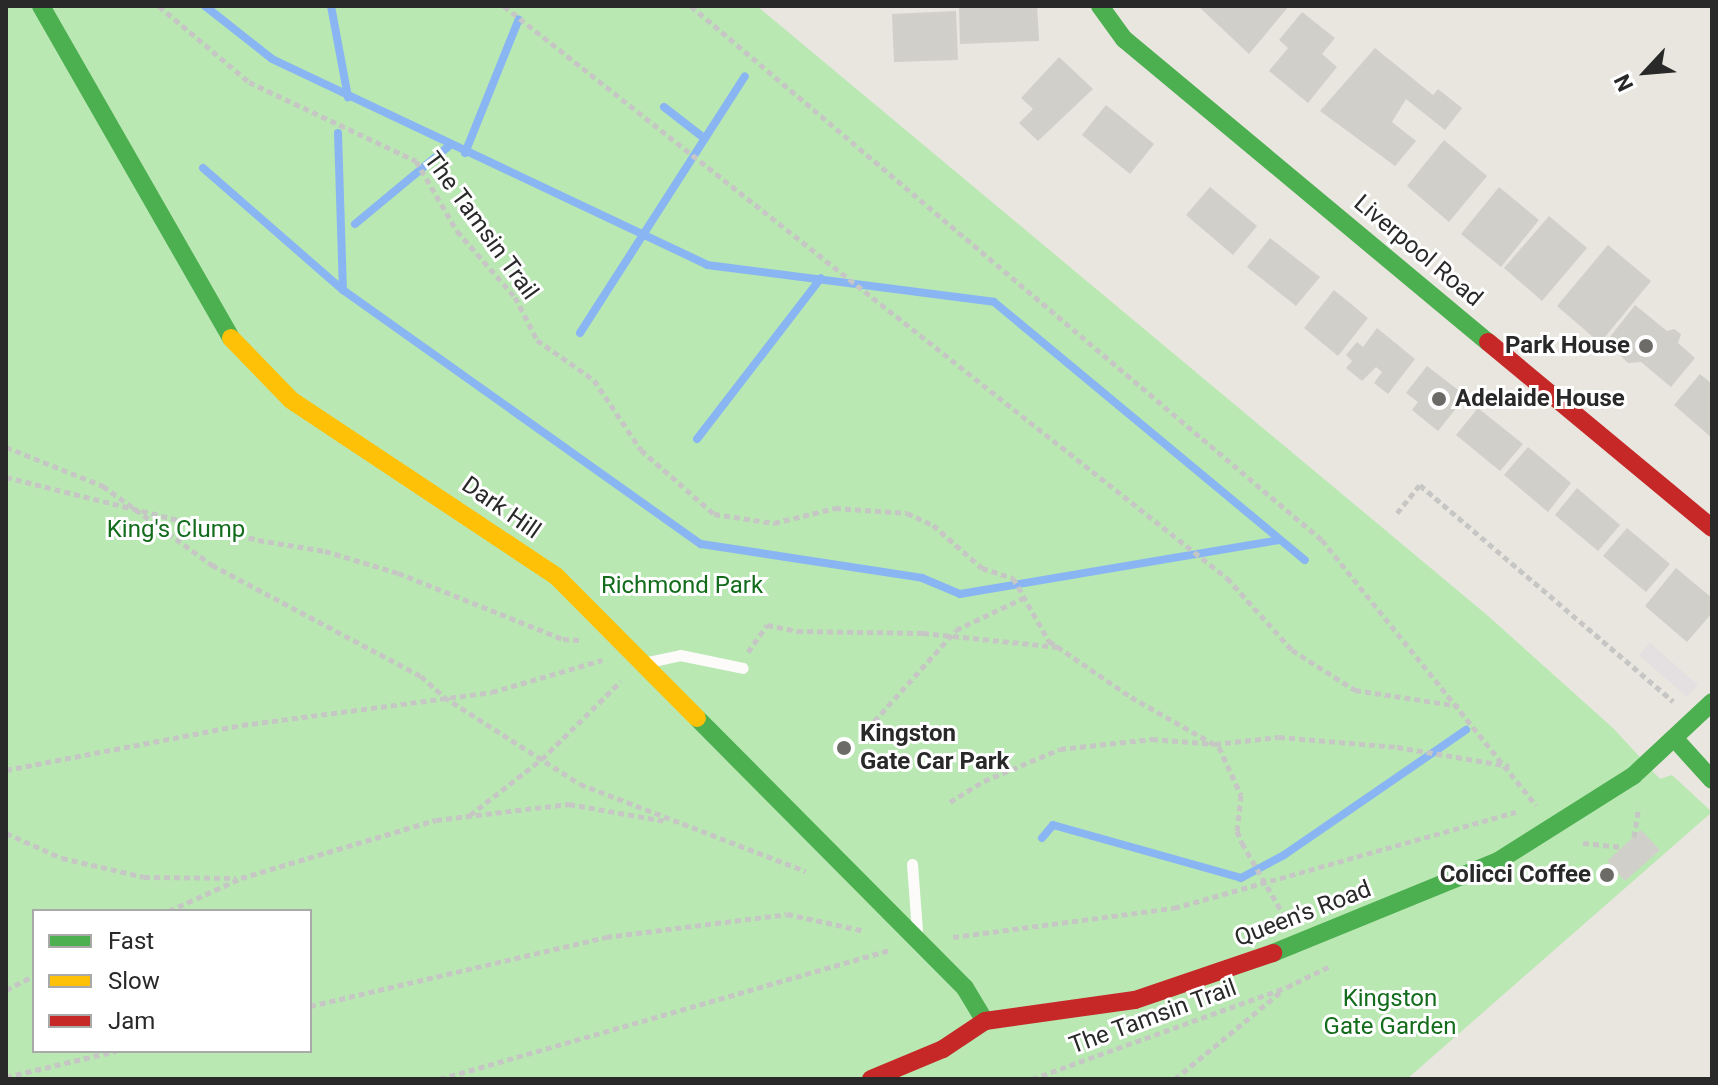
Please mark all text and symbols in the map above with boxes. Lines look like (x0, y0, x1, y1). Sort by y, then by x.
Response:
north arrow (1606, 32, 1686, 112)
text: N (1609, 70, 1639, 95)
street label: The Tamsin Trail (417, 146, 545, 306)
street label: Liverpool Road (1348, 189, 1488, 313)
place label: Park House (1505, 332, 1630, 360)
marker: Park House (1637, 337, 1655, 355)
place label: Adelaide House (1455, 385, 1625, 413)
marker: Adelaide House (1430, 390, 1448, 408)
street label: Dark Hill (456, 470, 546, 546)
park label: King's Clump (107, 516, 245, 544)
park label: Richmond Park (601, 572, 763, 600)
place label: Kingston Gate Car Park (860, 720, 1009, 776)
marker: Kingston Gate Car Park (835, 739, 853, 757)
place label: Colicci Coffee (1440, 861, 1591, 889)
marker: Colicci Coffee (1598, 866, 1616, 884)
street label: Queen's Road (1231, 875, 1375, 953)
legend (32, 909, 312, 1053)
text: Fast (108, 927, 154, 955)
text: Slow (108, 967, 160, 995)
street label: The Tamsin Trail (1065, 973, 1241, 1061)
park label: Kingston Gate Garden (1324, 985, 1456, 1041)
text: Jam (108, 1007, 155, 1035)

